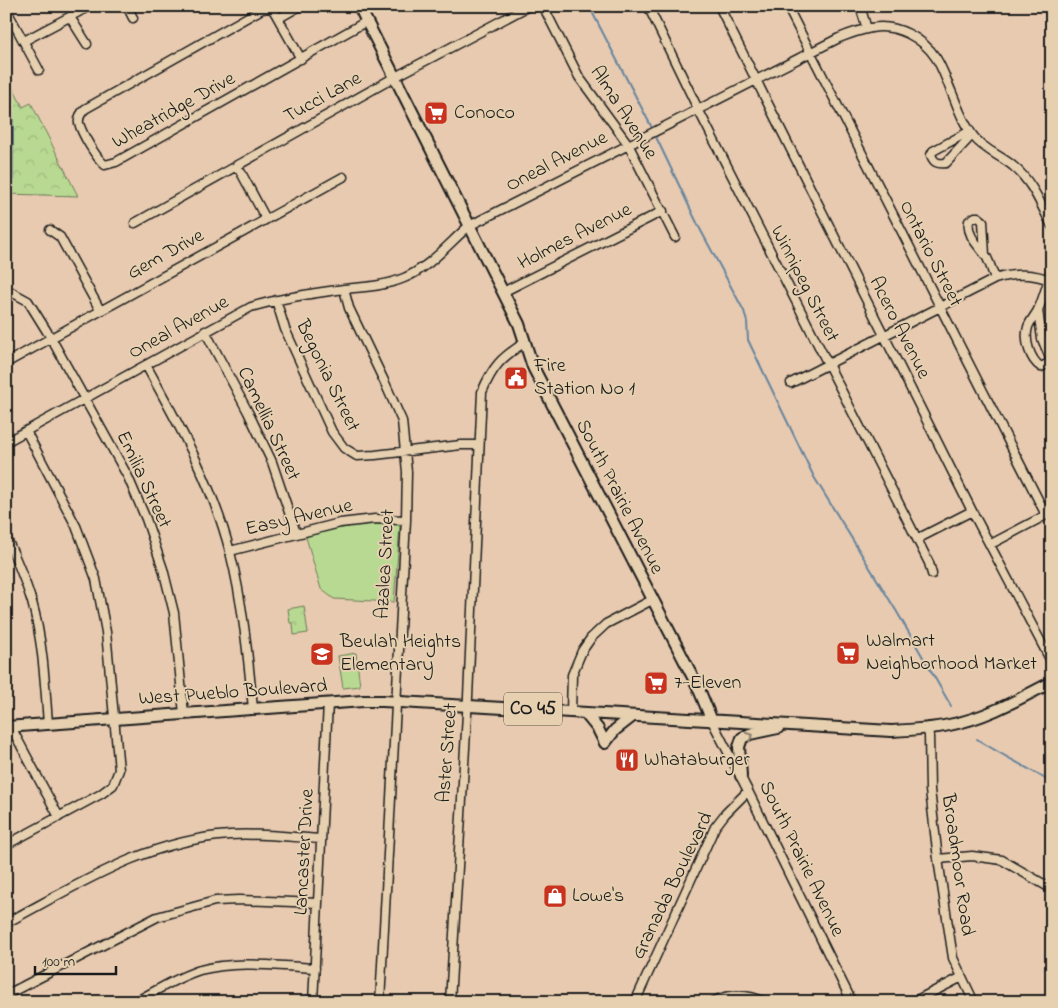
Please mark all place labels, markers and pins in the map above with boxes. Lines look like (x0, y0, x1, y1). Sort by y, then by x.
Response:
place label: Conoco (454, 99, 515, 128)
supermarket icon: Conoco (423, 100, 449, 126)
place label: Fire Station No 1 (533, 352, 635, 404)
public building icon: Fire Station No 1 (503, 365, 529, 391)
place label: Walmart Neighborhood Market (866, 627, 1037, 680)
place label: Beulah Heights Elementary (339, 628, 461, 680)
supermarket icon: Walmart Neighborhood Market (835, 640, 861, 666)
school or university icon: Beulah Heights Elementary (309, 641, 335, 667)
place label: 7-Eleven (674, 669, 741, 698)
supermarket icon: 7-Eleven (643, 670, 669, 696)
place label: Whataburger (644, 746, 750, 776)
restaurant icon: Whataburger (614, 747, 640, 773)
place label: Lowe's (572, 882, 624, 911)
shop icon: Lowe's (542, 883, 568, 909)

